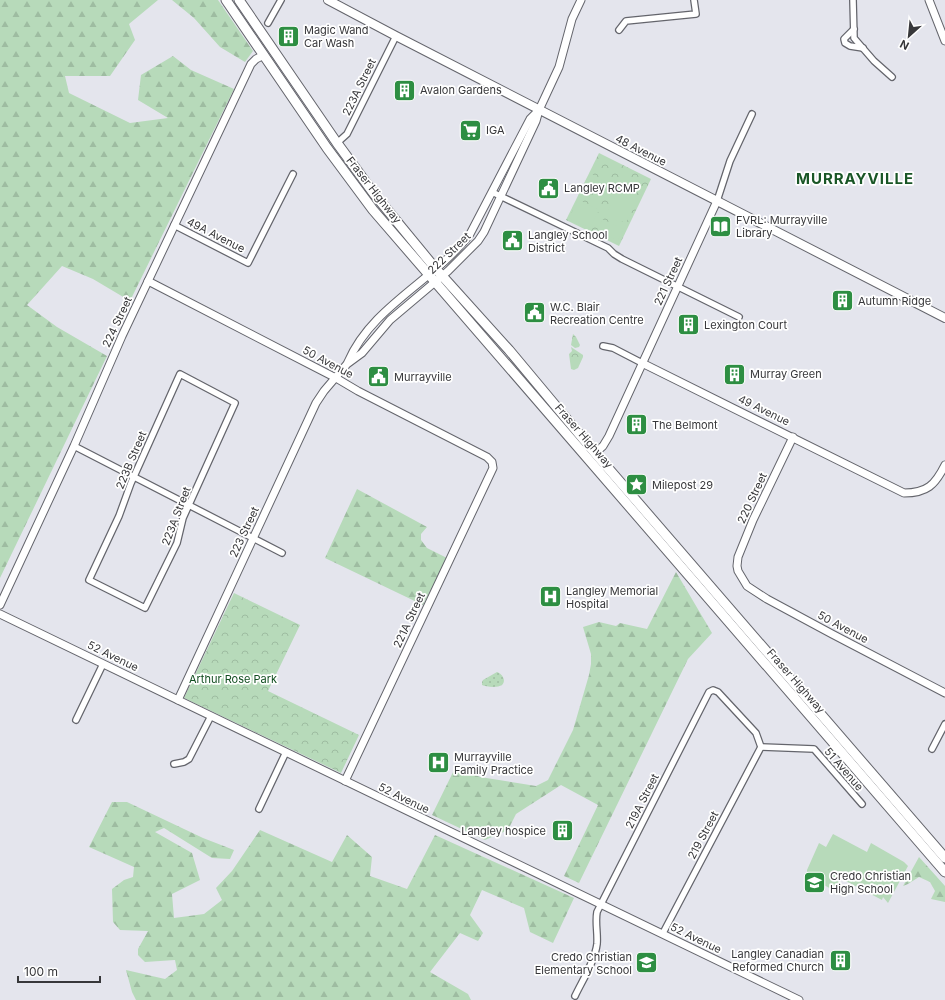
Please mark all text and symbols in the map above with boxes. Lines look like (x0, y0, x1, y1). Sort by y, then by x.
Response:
north arrow (889, 16, 929, 56)
building icon: Magic Wand Car Wash (276, 23, 302, 49)
place label: Magic Wand Car Wash (304, 23, 369, 50)
text: N (898, 37, 911, 53)
street label: 223A Street (339, 56, 379, 118)
building icon: Avalon Gardens (391, 77, 417, 103)
place label: Avalon Gardens (420, 83, 502, 97)
supermarket icon: IGA (458, 117, 484, 143)
place label: IGA (486, 123, 505, 137)
street label: 48 Avenue (613, 131, 669, 169)
street label: Fraser Highway (343, 154, 405, 226)
district label: MURRAYVILLE (796, 169, 914, 188)
public building icon: Langley RCMP (535, 175, 561, 201)
place label: Langley RCMP (564, 181, 640, 195)
library icon: FVRL: Murrayville Library (707, 213, 733, 239)
place label: FVRL: Murrayville Library (736, 213, 827, 240)
street label: 49A Avenue (185, 214, 247, 256)
public building icon: Langley School District (499, 228, 525, 254)
place label: Langley School District (528, 228, 607, 255)
street label: 222 Street (425, 229, 474, 277)
street label: 221 Street (651, 254, 686, 308)
building icon: Autumn Ridge (829, 288, 855, 314)
street label: 224 Street (99, 294, 135, 350)
place label: Autumn Ridge (858, 294, 931, 308)
public building icon: W.C. Blair Recreation Centre (521, 300, 547, 326)
place label: W.C. Blair Recreation Centre (550, 300, 644, 327)
building icon: Lexington Court (675, 312, 701, 338)
place label: Lexington Court (704, 318, 787, 332)
street label: 50 Avenue (300, 343, 356, 381)
building icon: Murray Green (721, 361, 747, 387)
public building icon: Murrayville (366, 364, 392, 390)
place label: Murray Green (750, 367, 822, 381)
place label: Murrayville (394, 370, 452, 384)
street label: 49 Avenue (736, 392, 792, 428)
street label: Fraser Highway (552, 401, 616, 471)
building icon: The Belmont (624, 412, 650, 438)
place label: The Belmont (652, 418, 718, 432)
street label: 223B Street (113, 429, 150, 491)
street label: 220 Street (734, 470, 770, 526)
place icon: Milepost 29 (624, 472, 650, 498)
place label: Milepost 29 (652, 478, 713, 492)
street label: 223A Street (158, 484, 194, 547)
street label: 223 Street (226, 504, 262, 560)
hospital icon: Langley Memorial Hospital (538, 584, 564, 610)
place label: Langley Memorial Hospital (566, 584, 658, 611)
street label: 221A Street (390, 590, 428, 650)
street label: 50 Avenue (815, 608, 871, 646)
street label: 52 Avenue (85, 638, 141, 674)
street label: Fraser Highway (764, 646, 828, 716)
park label: Arthur Rose Park (189, 672, 277, 686)
street label: 51 Avenue (821, 744, 867, 794)
hospital icon: Murrayville Family Practice (425, 750, 451, 776)
place label: Murrayville Family Practice (454, 750, 533, 777)
street label: 219A Street (622, 771, 662, 831)
street label: 52 Avenue (376, 780, 432, 816)
street label: 219 Street (685, 808, 722, 861)
building icon: Langley hospice (549, 818, 575, 844)
place label: Langley hospice (461, 824, 546, 838)
school or university icon: Credo Christian High School (802, 869, 828, 895)
place label: Credo Christian High School (830, 869, 911, 896)
street label: 52 Avenue (668, 920, 724, 956)
place label: Langley Canadian Reformed Church (731, 947, 824, 974)
building icon: Langley Canadian Reformed Church (827, 947, 853, 973)
place label: Credo Christian Elementary School (535, 950, 632, 977)
school or university icon: Credo Christian Elementary School (634, 950, 660, 976)
scale bar (18, 958, 100, 984)
text: 100 m (24, 964, 58, 979)

